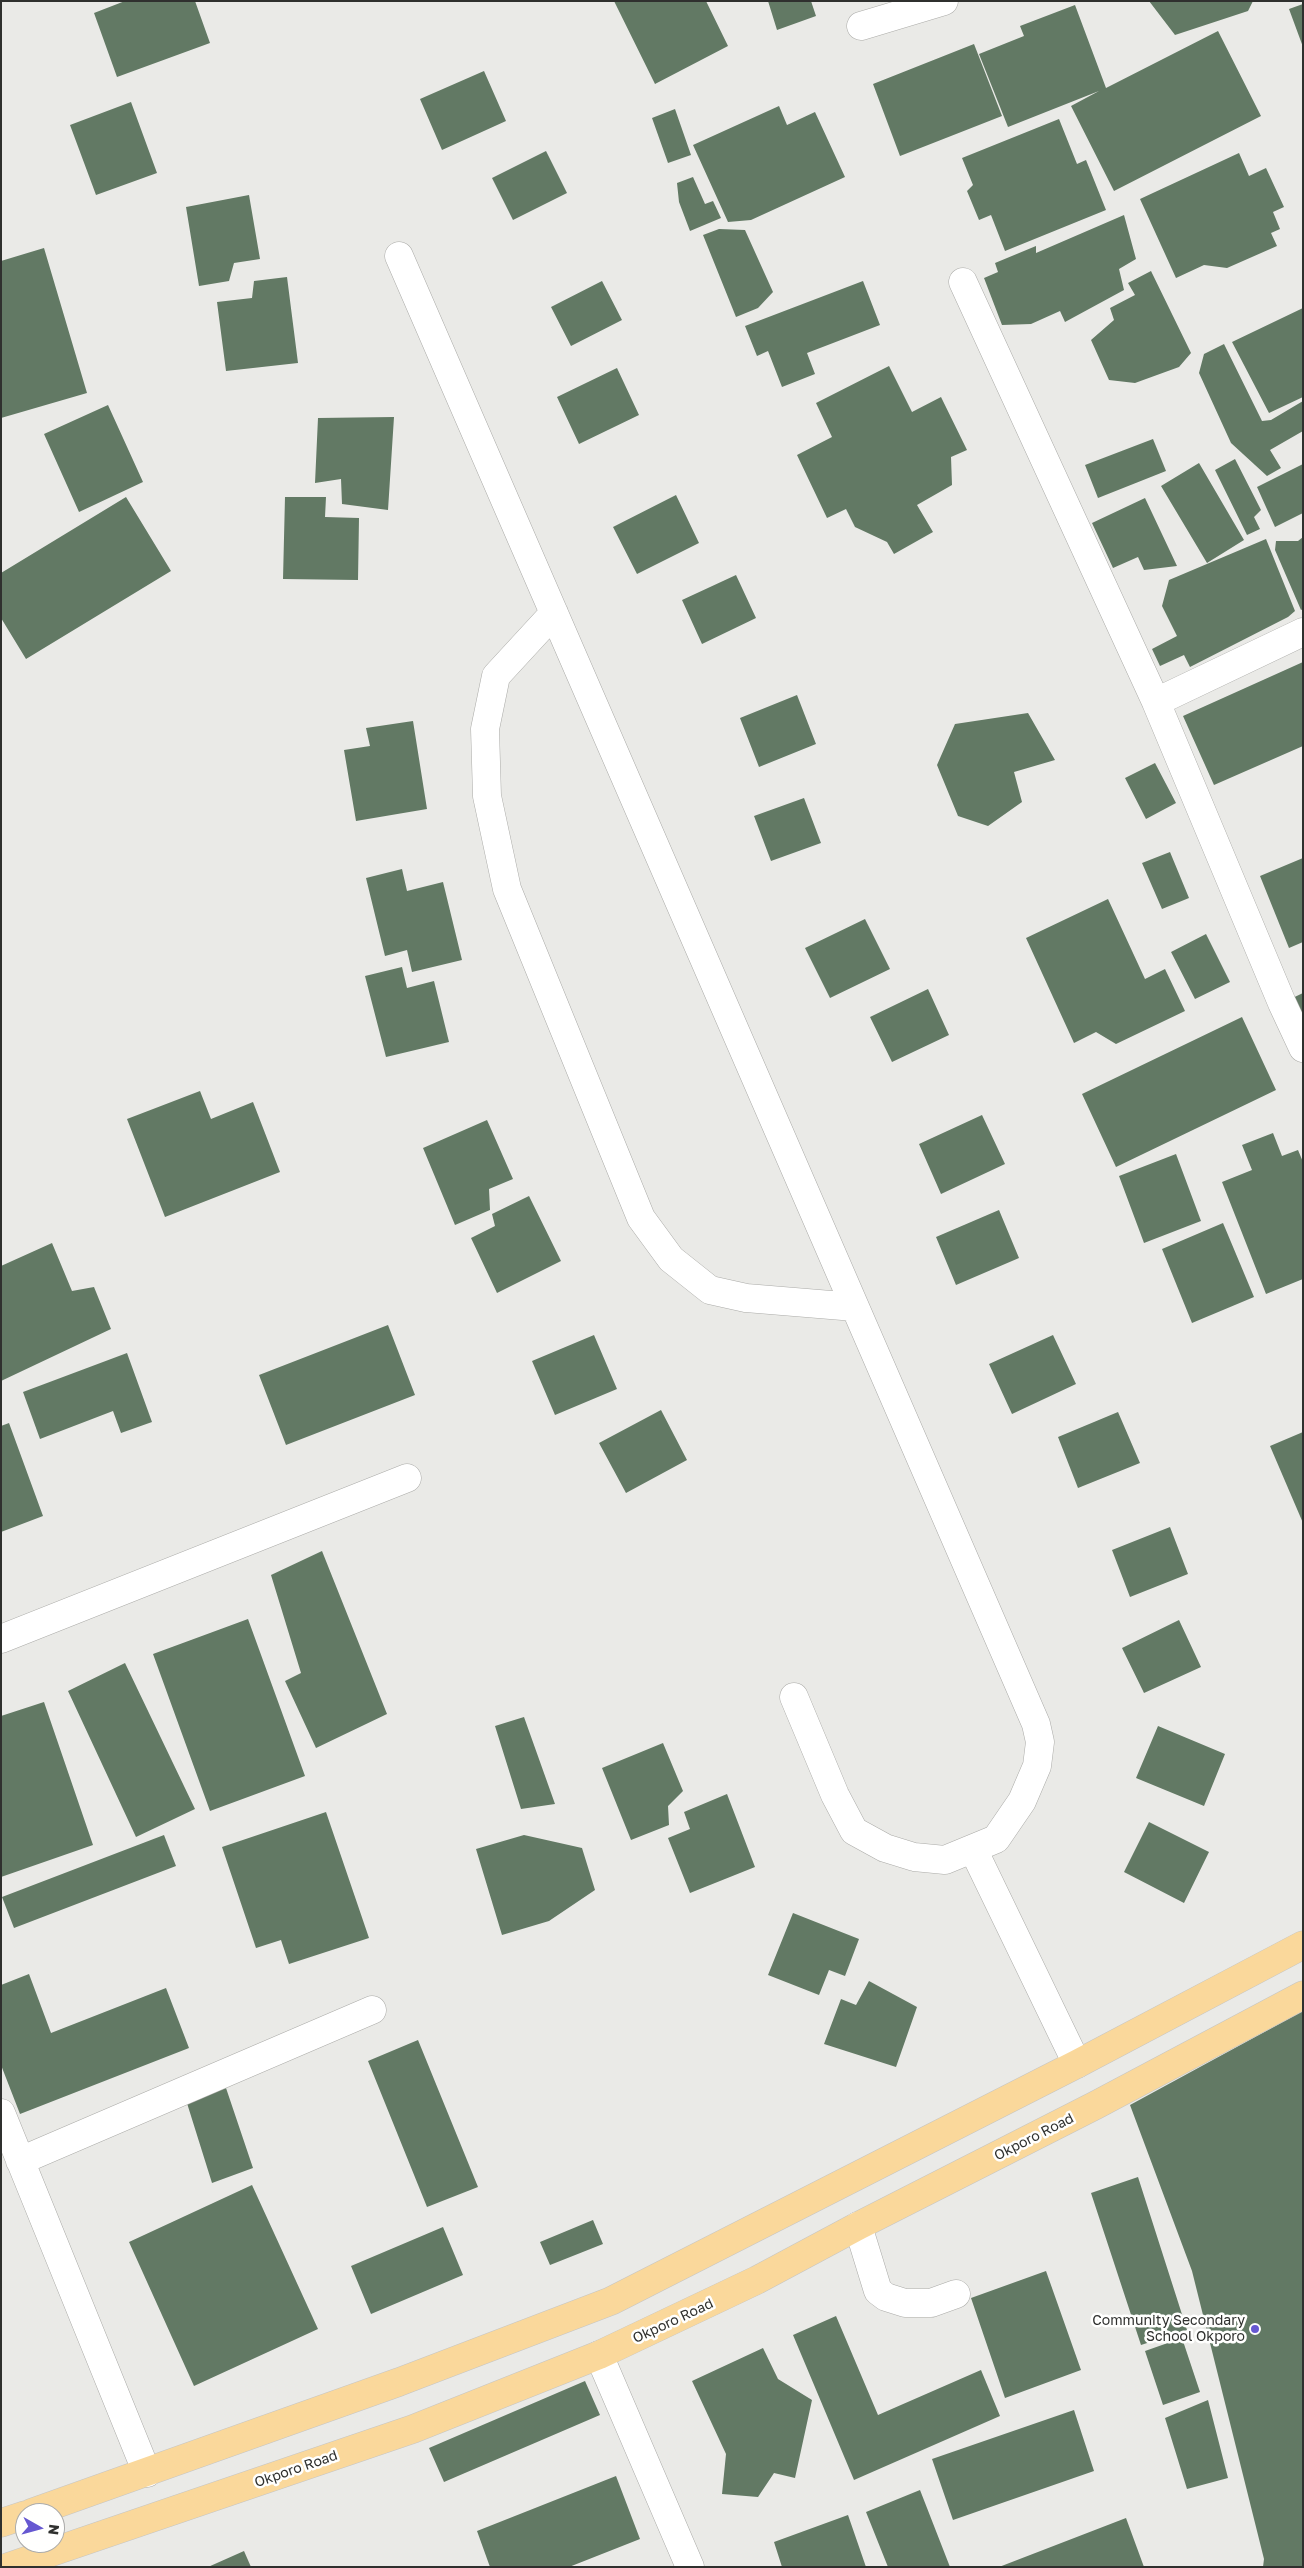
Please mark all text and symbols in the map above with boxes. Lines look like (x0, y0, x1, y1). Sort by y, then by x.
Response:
street label: Okporo Road (992, 2110, 1076, 2164)
street label: Okporo Road (630, 2295, 716, 2347)
place label: Community Secondary School Okporo (1092, 2313, 1245, 2346)
marker: Community Secondary School Okporo (1249, 2323, 1261, 2335)
street label: Okporo Road (252, 2447, 340, 2491)
north arrow (15, 2503, 65, 2553)
text: N (45, 2523, 63, 2536)

